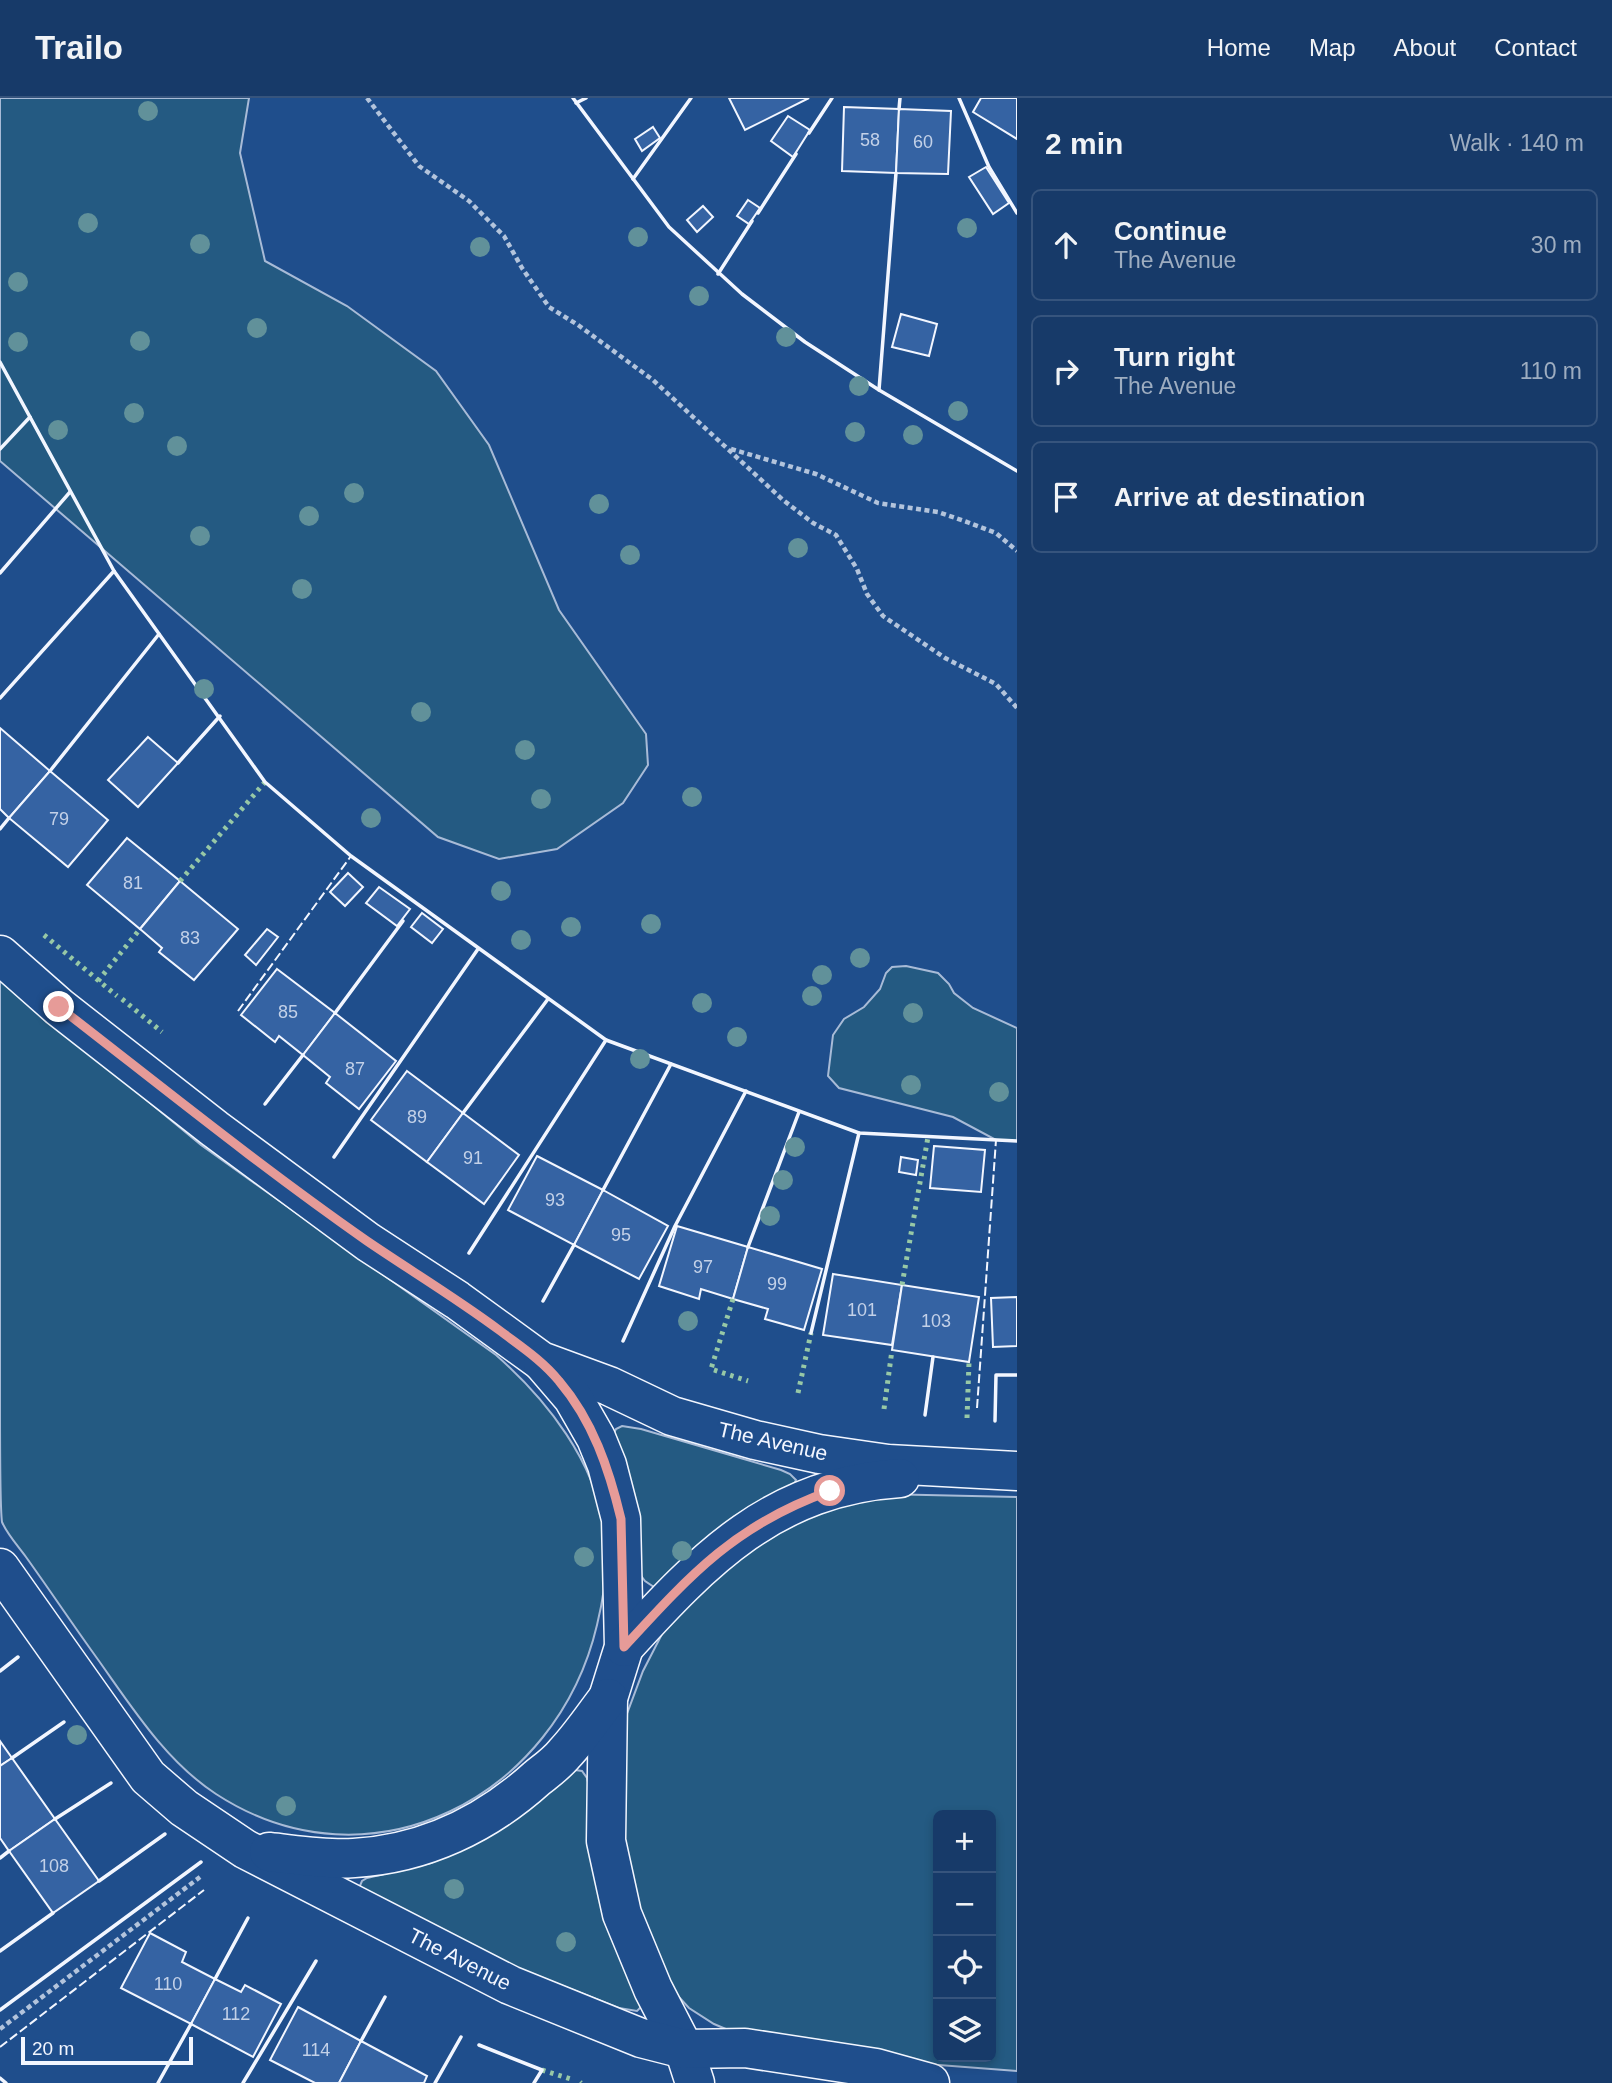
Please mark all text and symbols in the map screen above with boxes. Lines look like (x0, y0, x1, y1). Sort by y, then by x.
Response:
text: Trailo (35, 29, 123, 66)
text: Home (1207, 34, 1271, 61)
text: Map (1309, 34, 1356, 61)
text: About (1394, 34, 1456, 61)
text: Contact (1494, 34, 1577, 61)
text: 2 min (1045, 127, 1123, 160)
house number: 58 (860, 130, 880, 150)
text: Walk · 140 m (1449, 130, 1584, 156)
house number: 60 (913, 132, 933, 152)
text: Continue (1114, 216, 1227, 246)
icon: ahead (1047, 226, 1085, 264)
text: 30 m (1531, 232, 1582, 258)
text: The Avenue (1114, 247, 1236, 273)
text: Turn right (1114, 342, 1235, 372)
icon: right (1047, 352, 1085, 390)
text: 110 m (1520, 358, 1582, 384)
text: The Avenue (1114, 373, 1236, 399)
icon: arrive (1047, 478, 1085, 516)
text: Arrive at destination (1114, 482, 1365, 512)
house number: 79 (49, 809, 69, 829)
house number: 81 (123, 873, 143, 893)
house number: 83 (180, 928, 200, 948)
route end (43, 991, 74, 1022)
house number: 85 (278, 1002, 298, 1022)
house number: 87 (345, 1059, 365, 1079)
house number: 89 (407, 1107, 427, 1127)
house number: 91 (463, 1148, 483, 1168)
house number: 93 (545, 1190, 565, 1210)
house number: 95 (611, 1225, 631, 1245)
house number: 97 (693, 1257, 713, 1277)
house number: 99 (767, 1274, 787, 1294)
house number: 101 (847, 1300, 877, 1320)
house number: 103 (921, 1311, 951, 1331)
street label: The Avenue (716, 1417, 830, 1465)
route start (814, 1475, 845, 1506)
map controls (933, 1810, 996, 2062)
button: + (933, 1810, 996, 1873)
house number: 108 (39, 1856, 69, 1876)
button: − (933, 1873, 996, 1936)
street label: The Avenue (405, 1923, 515, 1995)
button: locate (933, 1936, 996, 1999)
house number: 110 (154, 1974, 182, 1994)
button: layers (933, 1999, 996, 2062)
house number: 112 (222, 2004, 250, 2024)
scale bar (21, 2034, 192, 2066)
text: 20 m (32, 2038, 74, 2059)
house number: 114 (302, 2040, 330, 2060)

